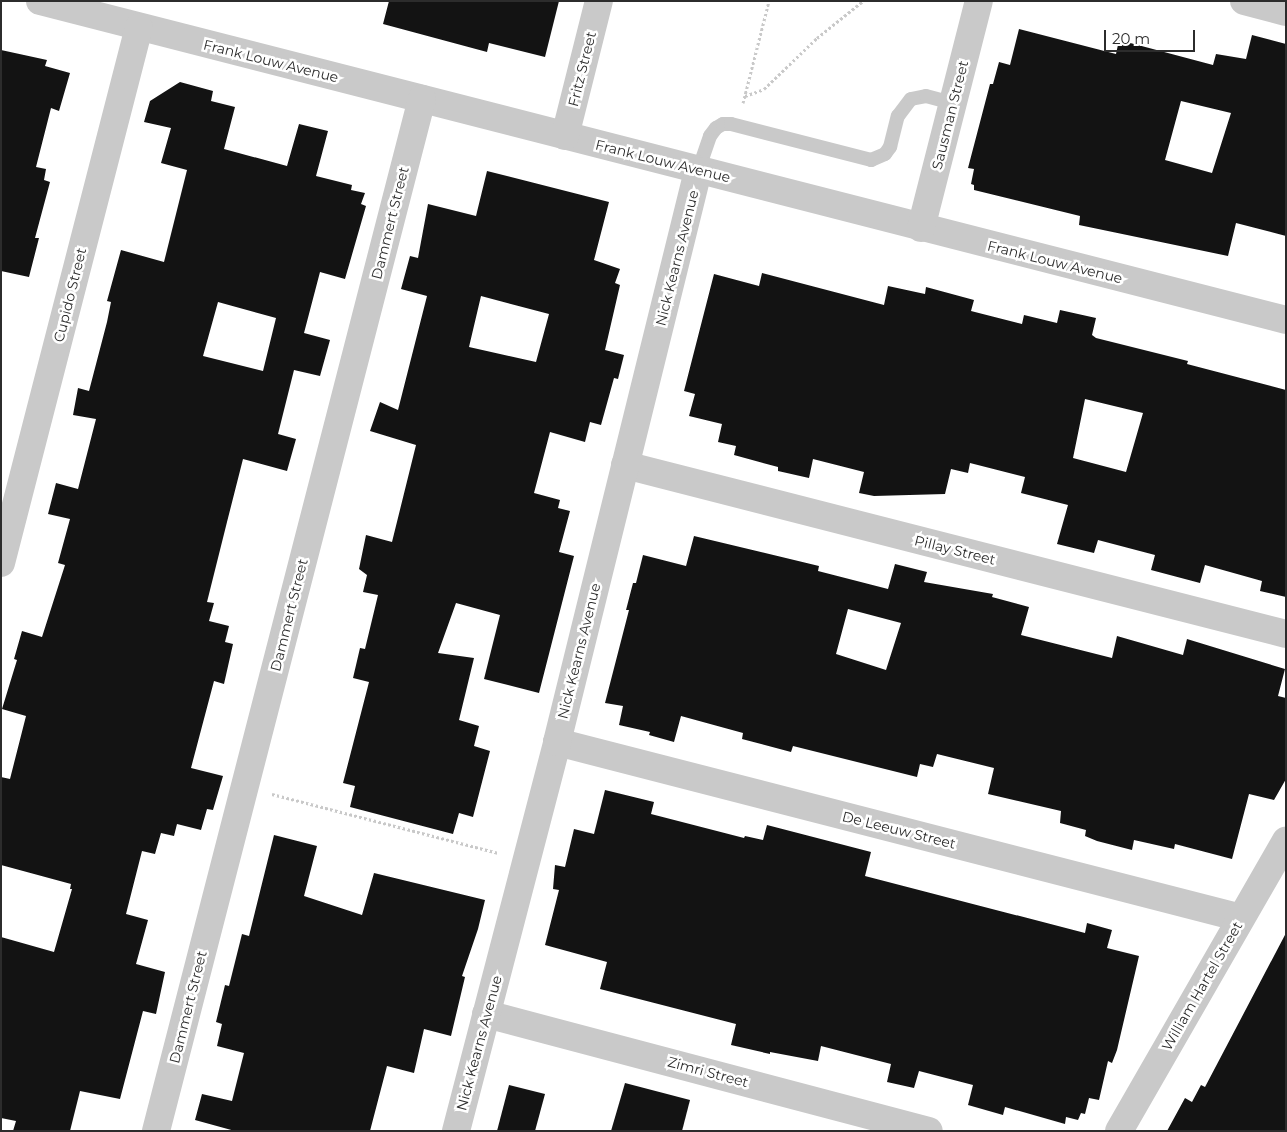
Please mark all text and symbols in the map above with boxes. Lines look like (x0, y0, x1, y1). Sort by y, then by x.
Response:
scale bar (1107, 20, 1198, 52)
text: 20 m (1112, 29, 1150, 48)
street label: Fritz Street (565, 30, 599, 108)
street label: Frank Louw Avenue (202, 36, 340, 86)
street label: Sausman Street (928, 59, 972, 171)
street label: Frank Louw Avenue (594, 136, 732, 186)
street label: Dammert Street (368, 165, 412, 281)
street label: Nick Kearns Avenue (652, 188, 702, 328)
street label: Frank Louw Avenue (986, 237, 1124, 287)
street label: Cupido Street (50, 246, 90, 344)
street label: Pillay Street (913, 532, 997, 568)
street label: Dammert Street (267, 557, 311, 673)
street label: Nick Kearns Avenue (554, 581, 604, 721)
street label: De Leeuw Street (840, 808, 958, 852)
street label: William Hartel Street (1158, 918, 1246, 1054)
street label: Dammert Street (166, 949, 210, 1065)
street label: Nick Kearns Avenue (453, 974, 505, 1112)
street label: Zimri Street (666, 1053, 750, 1091)

